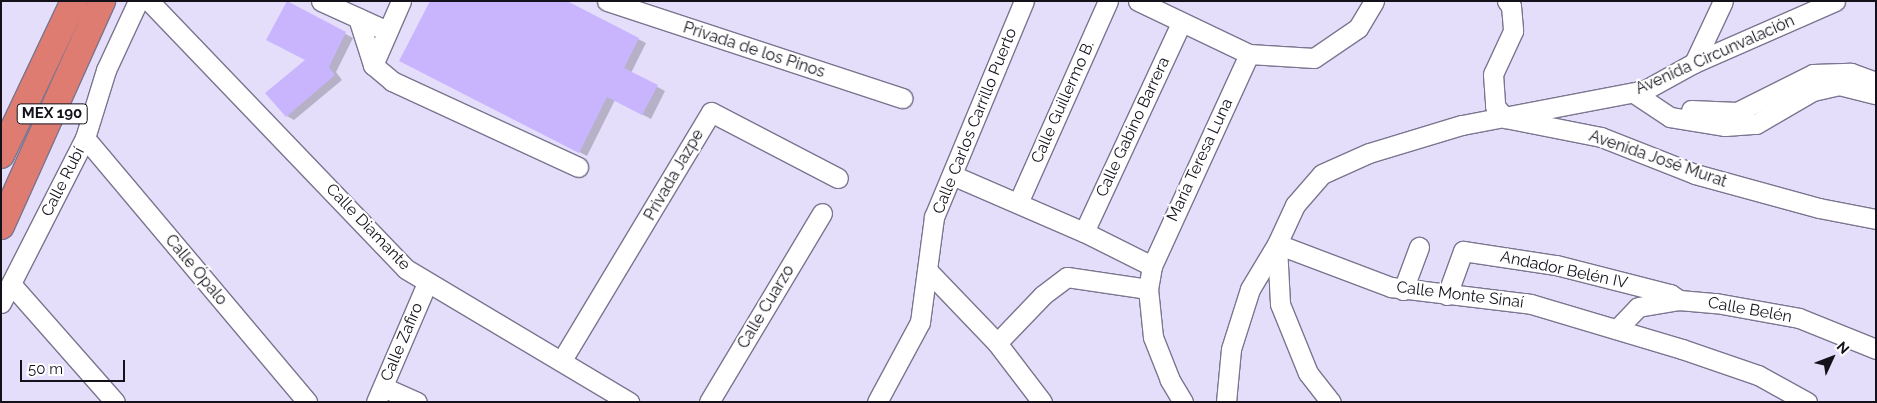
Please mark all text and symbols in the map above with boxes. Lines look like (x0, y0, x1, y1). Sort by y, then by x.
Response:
street label: Avenida Circunvalación (1633, 11, 1797, 99)
street label: Privada de los Pinos (681, 18, 827, 82)
street label: Calle Carlos Carrillo Puerto (929, 25, 1021, 217)
street label: Calle Guillermo B. (1027, 38, 1099, 166)
street label: Calle Gabino Barrera (1092, 54, 1174, 200)
street label: María Teresa Luna (1163, 95, 1237, 225)
road number: MEX 190 (16, 102, 88, 126)
street label: Privada Jazpe (640, 126, 708, 224)
street label: Avenida José Murat (1586, 126, 1730, 192)
street label: Calle Rubí (37, 144, 89, 220)
street label: Calle Diamante (322, 180, 414, 274)
street label: Calle Ópalo (161, 231, 231, 309)
street label: Andador Belén IV (1498, 247, 1630, 293)
street label: Calle Cuarzo (734, 262, 798, 352)
street label: Calle Monte Sinaí (1395, 278, 1525, 312)
street label: Calle Belén (1706, 293, 1794, 327)
street label: Calle Zafiro (377, 300, 427, 384)
north arrow (1807, 333, 1857, 383)
text: N (1833, 338, 1852, 357)
scale bar (22, 350, 128, 382)
text: 50 m (28, 360, 63, 378)

